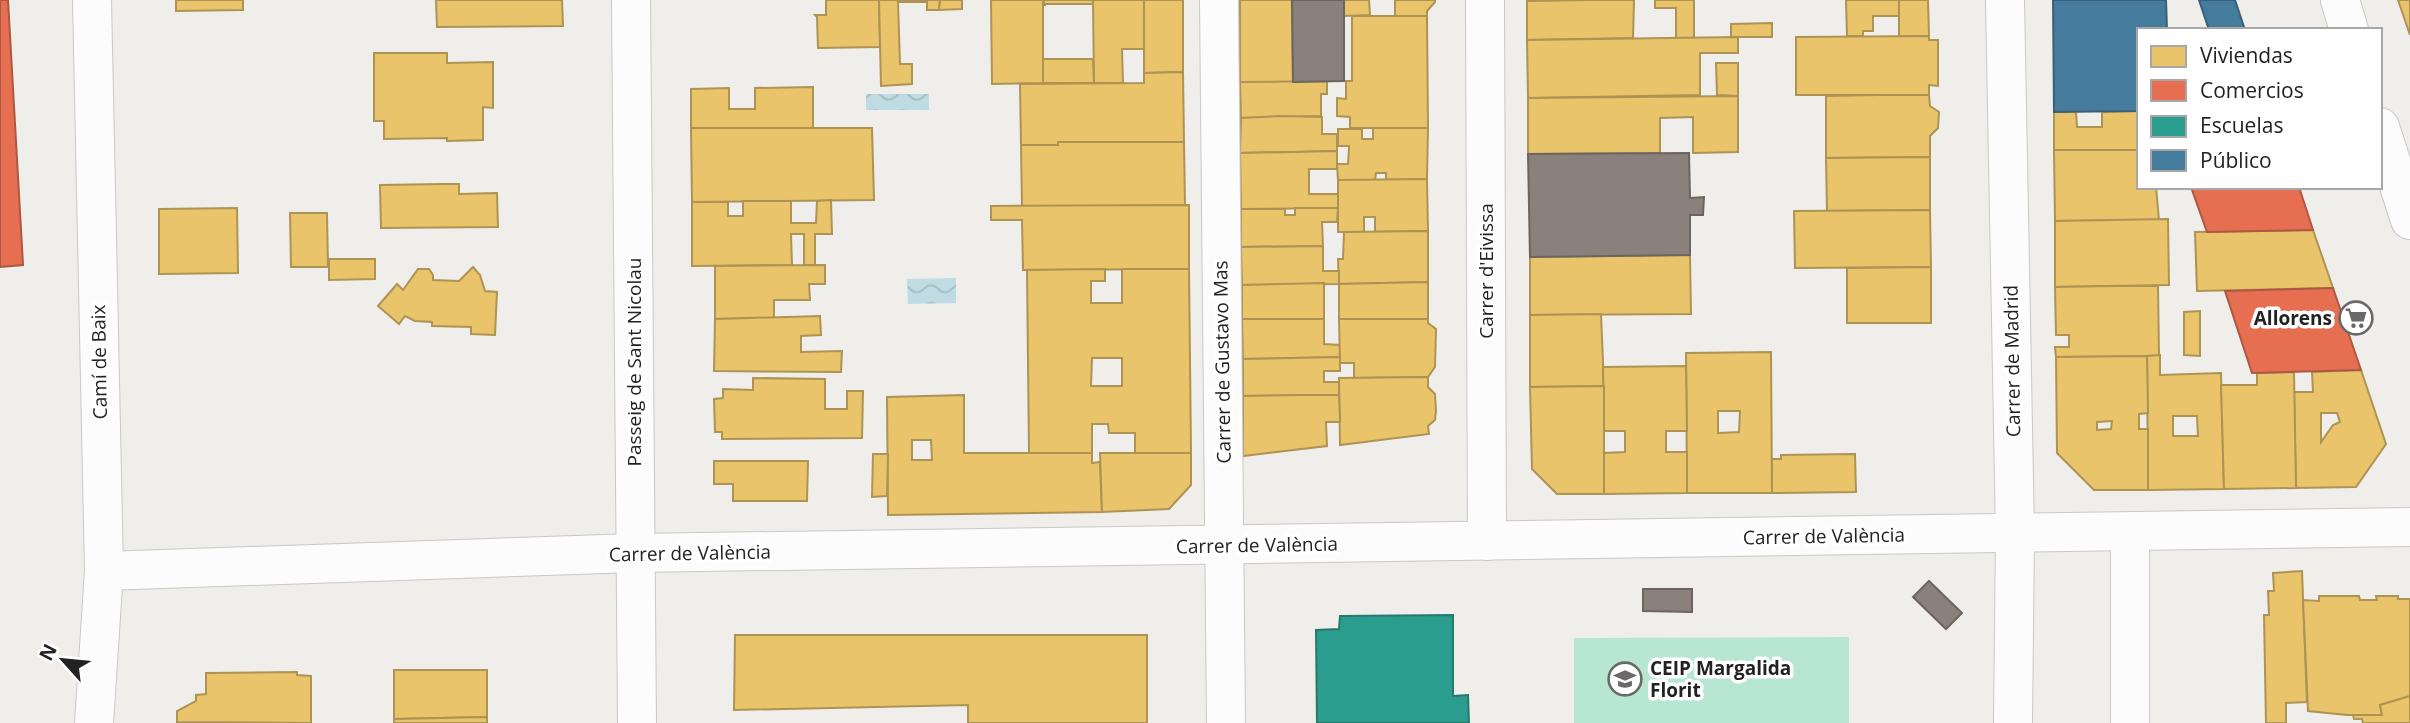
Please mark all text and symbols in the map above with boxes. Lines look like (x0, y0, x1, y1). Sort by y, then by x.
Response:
legend (2137, 28, 2382, 189)
text: Viviendas (2200, 41, 2293, 69)
text: Comercios (2200, 76, 2304, 104)
text: Escuelas (2200, 111, 2283, 139)
text: Público (2200, 146, 2272, 174)
street label: Carrer d'Eivissa (1473, 203, 1499, 339)
street label: Passeig de Sant Nicolau (621, 257, 647, 467)
street label: Carrer de Gustavo Mas (1207, 260, 1237, 464)
street label: Carrer de Madrid (1998, 285, 2026, 437)
supermarket icon: Allorens (2337, 299, 2375, 337)
street label: Camí de Baix (85, 304, 113, 420)
place label: Allorens (2254, 305, 2332, 331)
street label: Carrer de València (1743, 522, 1905, 550)
street label: Carrer de València (1176, 531, 1338, 559)
street label: Carrer de València (609, 539, 771, 567)
north arrow (28, 625, 98, 695)
text: N (33, 639, 63, 665)
place label: CEIP Margalida Florit (1650, 655, 1791, 703)
school or university icon: CEIP Margalida Florit (1606, 660, 1644, 698)

